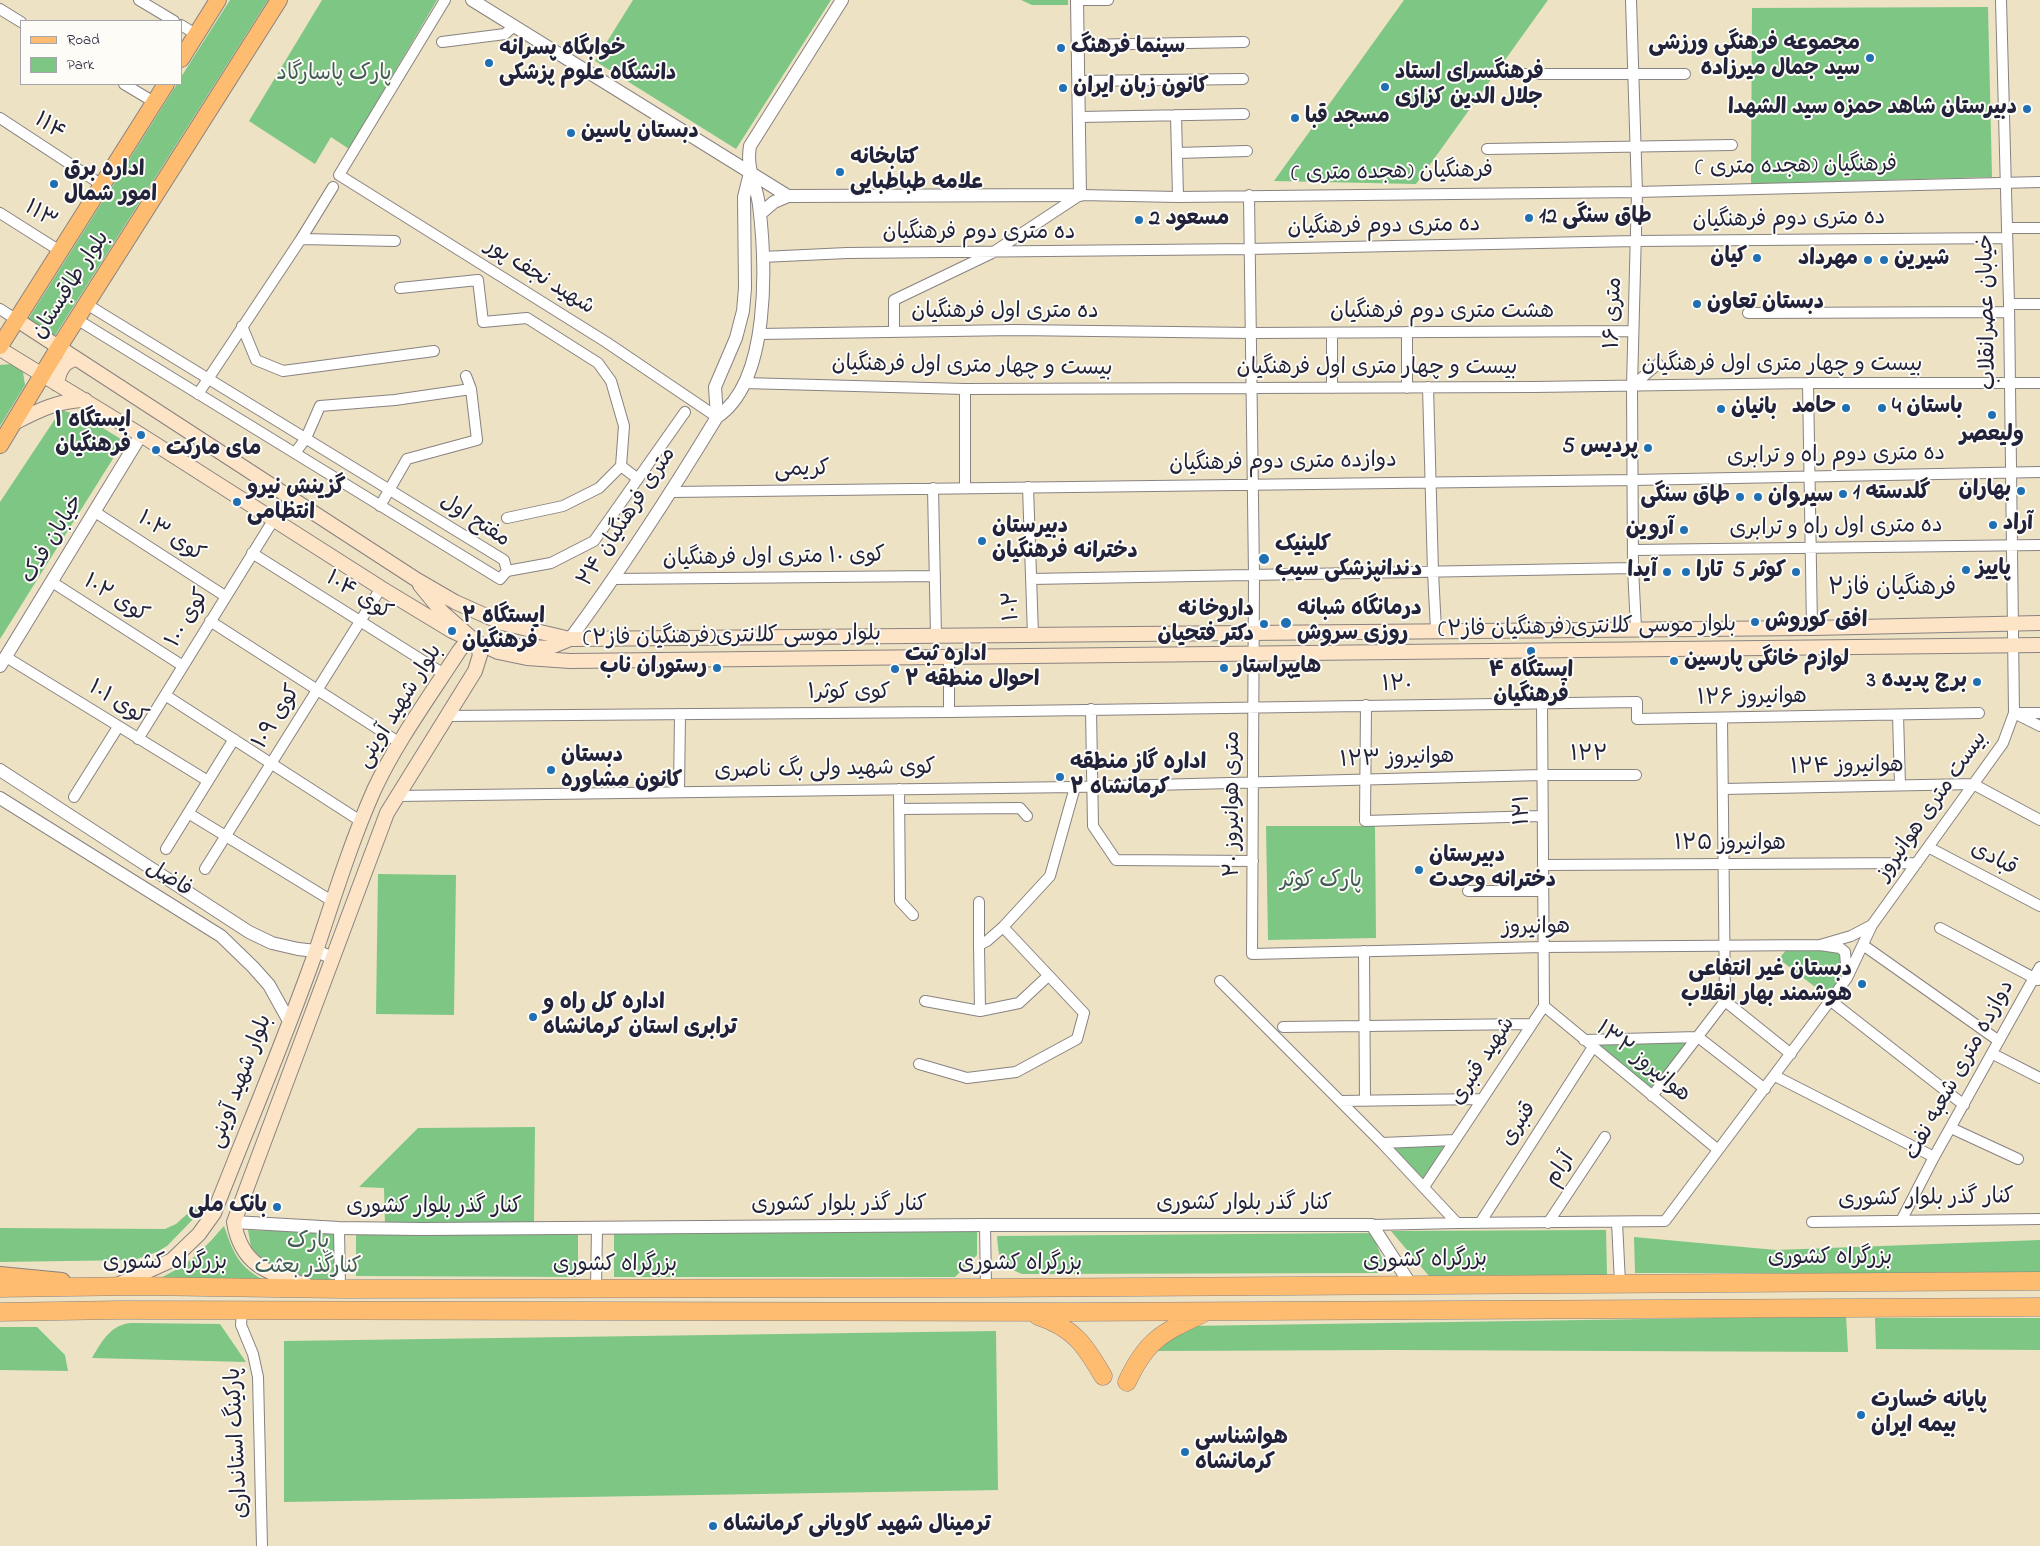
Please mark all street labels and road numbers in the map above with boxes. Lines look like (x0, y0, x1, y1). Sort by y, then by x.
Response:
street label: ۱۱۴ (28, 108, 70, 148)
street label: فرهنگیان (هجده متری ) (1695, 153, 1897, 183)
street label: فرهنگیان (هجده متری ) (1291, 159, 1493, 189)
street label: ۱۱۳ (19, 196, 61, 236)
street label: ده متری دوم فرهنگیان (1692, 206, 1886, 236)
street label: ده متری دوم فرهنگیان (1287, 213, 1481, 243)
street label: ده متری دوم فرهنگیان (883, 221, 1075, 247)
street label: بلوار طاقبستان (27, 227, 117, 345)
street label: شهید نجف پور (479, 234, 599, 322)
street label: خیابان عصرانقلاب (1974, 234, 2004, 390)
street label: ۱۶ متری (1601, 277, 1629, 349)
street label: ده متری اول فرهنگیان (911, 300, 1099, 326)
street label: هشت متری دوم فرهنگیان (1330, 300, 1554, 326)
street label: بیست و چهار متری اول فرهنگیان (831, 352, 1113, 384)
street label: بیست و چهار متری اول فرهنگیان (1642, 353, 1922, 379)
street label: بیست و چهار متری اول فرهنگیان (1237, 356, 1517, 382)
street label: ده متری دوم راه و ترابری (1727, 442, 1945, 472)
street label: ۲۴ متری فرهنگیان (573, 443, 683, 593)
street label: دوازده متری دوم فرهنگیان (1169, 449, 1397, 479)
street label: کریمی (774, 457, 830, 485)
street label: مفتح اول (434, 490, 514, 554)
street label: خیابان فدک (17, 491, 91, 589)
street label: کوی ۱۰۳ (131, 507, 209, 569)
street label: ده متری اول راه و ترابری (1729, 514, 1943, 544)
street label: کوی ۱۰ متری اول فرهنگیان (663, 544, 885, 574)
street label: کوی ۱۰۴ (320, 566, 396, 628)
street label: کوی ۱۰۲ (78, 570, 152, 630)
street label: کوی ۱۰۰ (161, 585, 217, 653)
street label: ۱۰۲ (999, 591, 1027, 621)
street label: بلوار موسی کلانتری(فرهنگیان فاز۲) (1438, 613, 1736, 645)
street label: بلوار موسی کلانتری(فرهنگیان فاز۲) (583, 622, 881, 654)
street label: بلوار شهید آوینی (352, 640, 450, 774)
street label: ۱۲۰ (1382, 673, 1412, 699)
street label: کوی ۱۰۱ (83, 676, 151, 732)
street label: کوی ۱۰۹ (248, 681, 308, 755)
street label: کوی کوثر۱ (807, 681, 891, 707)
street label: هوانیروز ۱۲۶ (1697, 685, 1807, 713)
street label: بیست متری هوانیروز (1872, 727, 1994, 887)
street label: ۲۰ متری هوانیروز (1221, 731, 1247, 877)
street label: ۱۲۲ (1570, 743, 1608, 769)
street label: ۱۲۳ هوانیروز (1339, 745, 1455, 775)
street label: هوانیروز ۱۲۴ (1790, 754, 1904, 782)
street label: کوی شهید ولی بگ ناصری (714, 756, 936, 786)
street label: ۱۲۱ (1511, 795, 1537, 825)
street label: هوانیروز ۱۲۵ (1674, 832, 1786, 858)
street label: قبادی (1965, 837, 2021, 883)
street label: فاضل (140, 856, 196, 904)
street label: هوانیروز (1502, 915, 1570, 943)
street label: دوازده متری شعبه نفت (1900, 976, 2022, 1166)
street label: بلوار شهید آوینی (204, 1011, 280, 1153)
street label: شهید قنبری (1446, 1013, 1522, 1111)
street label: هوانیروز ۱۳۲ (1589, 1017, 1695, 1109)
street label: قنبری (1496, 1098, 1544, 1152)
street label: آرام (1540, 1148, 1582, 1192)
street label: کنار گذر بلوار کشوری (1838, 1185, 2014, 1215)
street label: کنار گذر بلوار کشوری (1156, 1192, 1332, 1218)
street label: کنار گذر بلوار کشوری (751, 1193, 927, 1219)
street label: کنار گذر بلوار کشوری (346, 1195, 522, 1221)
street label: بزرگراه کشوری (1768, 1246, 1892, 1272)
street label: بزرگراه کشوری (1363, 1248, 1487, 1276)
street label: بزرگراه کشوری (103, 1251, 227, 1277)
street label: بزرگراه کشوری (958, 1252, 1082, 1278)
street label: بزرگراه کشوری (553, 1253, 677, 1279)
street label: پارکینگ استانداری (222, 1367, 256, 1519)

